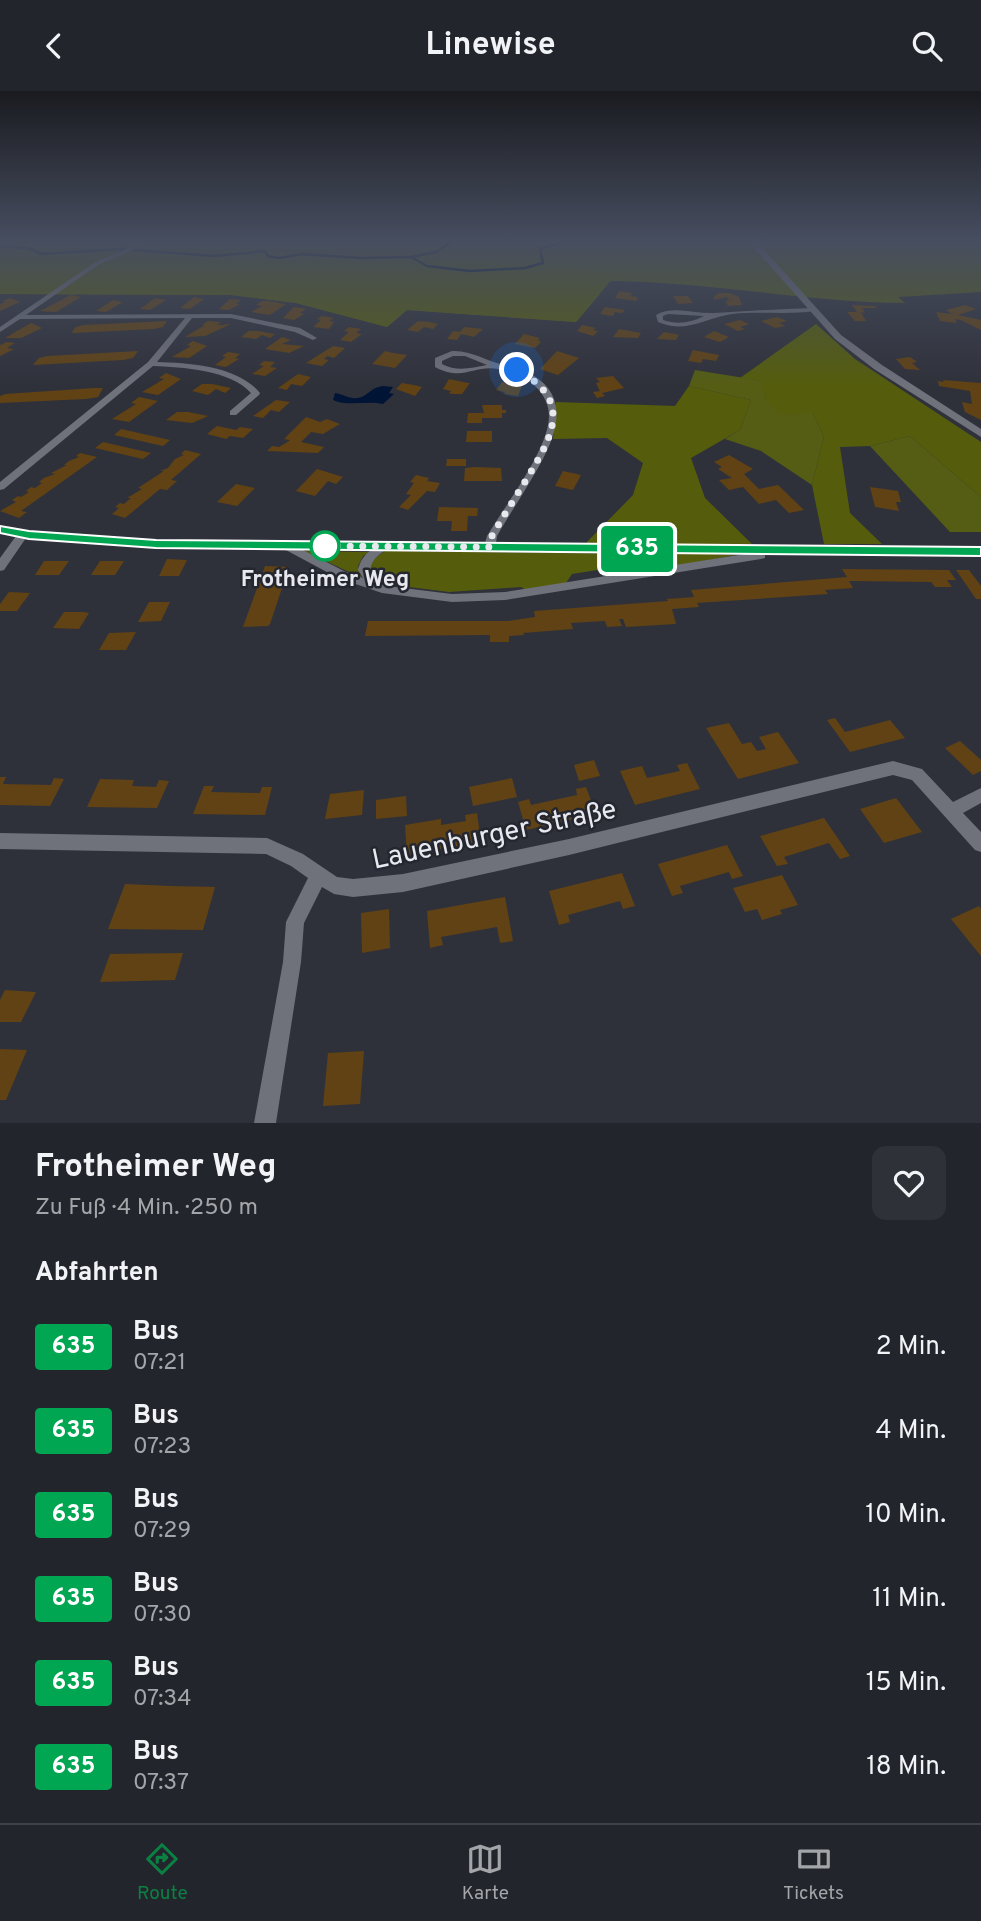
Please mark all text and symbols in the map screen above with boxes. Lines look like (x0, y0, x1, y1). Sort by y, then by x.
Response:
text: Linewise (425, 26, 556, 66)
icon: back (35, 27, 73, 65)
icon: search (908, 27, 946, 65)
your location (499, 352, 534, 387)
line badge: 635 (597, 526, 677, 572)
marker: Frotheimer Weg (310, 531, 340, 561)
text: 635 (615, 534, 659, 564)
place label: Frotheimer Weg (241, 566, 409, 595)
street label: Lauenburger Straße (369, 792, 620, 879)
button: heart (872, 1146, 946, 1220)
text: Frotheimer Weg (35, 1147, 277, 1189)
text: Zu Fuß · 4 Min. · 250 m (35, 1194, 258, 1223)
text: Abfahrten (35, 1257, 159, 1290)
text: Bus (133, 1316, 179, 1349)
text: 2 Min. (876, 1331, 946, 1364)
text: 635 (52, 1332, 95, 1362)
text: 07:21 (133, 1349, 186, 1378)
text: Bus (133, 1400, 179, 1433)
text: 4 Min. (876, 1415, 946, 1448)
text: 635 (52, 1416, 95, 1446)
text: 07:23 (133, 1433, 191, 1462)
text: Bus (133, 1484, 179, 1517)
text: 10 Min. (865, 1499, 946, 1532)
text: 635 (52, 1500, 95, 1530)
text: 07:29 (133, 1517, 191, 1546)
text: Bus (133, 1568, 179, 1601)
text: 11 Min. (872, 1583, 946, 1616)
text: 635 (52, 1584, 95, 1614)
text: 07:30 (133, 1601, 192, 1630)
text: Bus (133, 1652, 179, 1685)
text: 15 Min. (866, 1667, 946, 1700)
text: 635 (52, 1668, 95, 1698)
text: 07:34 (133, 1685, 191, 1714)
text: Bus (133, 1736, 179, 1769)
text: 18 Min. (866, 1751, 946, 1784)
text: 635 (52, 1752, 95, 1782)
text: 07:37 (133, 1769, 189, 1798)
tab: Route (137, 1840, 188, 1906)
tab: Karte (462, 1840, 509, 1906)
tab: Tickets (783, 1840, 844, 1906)

